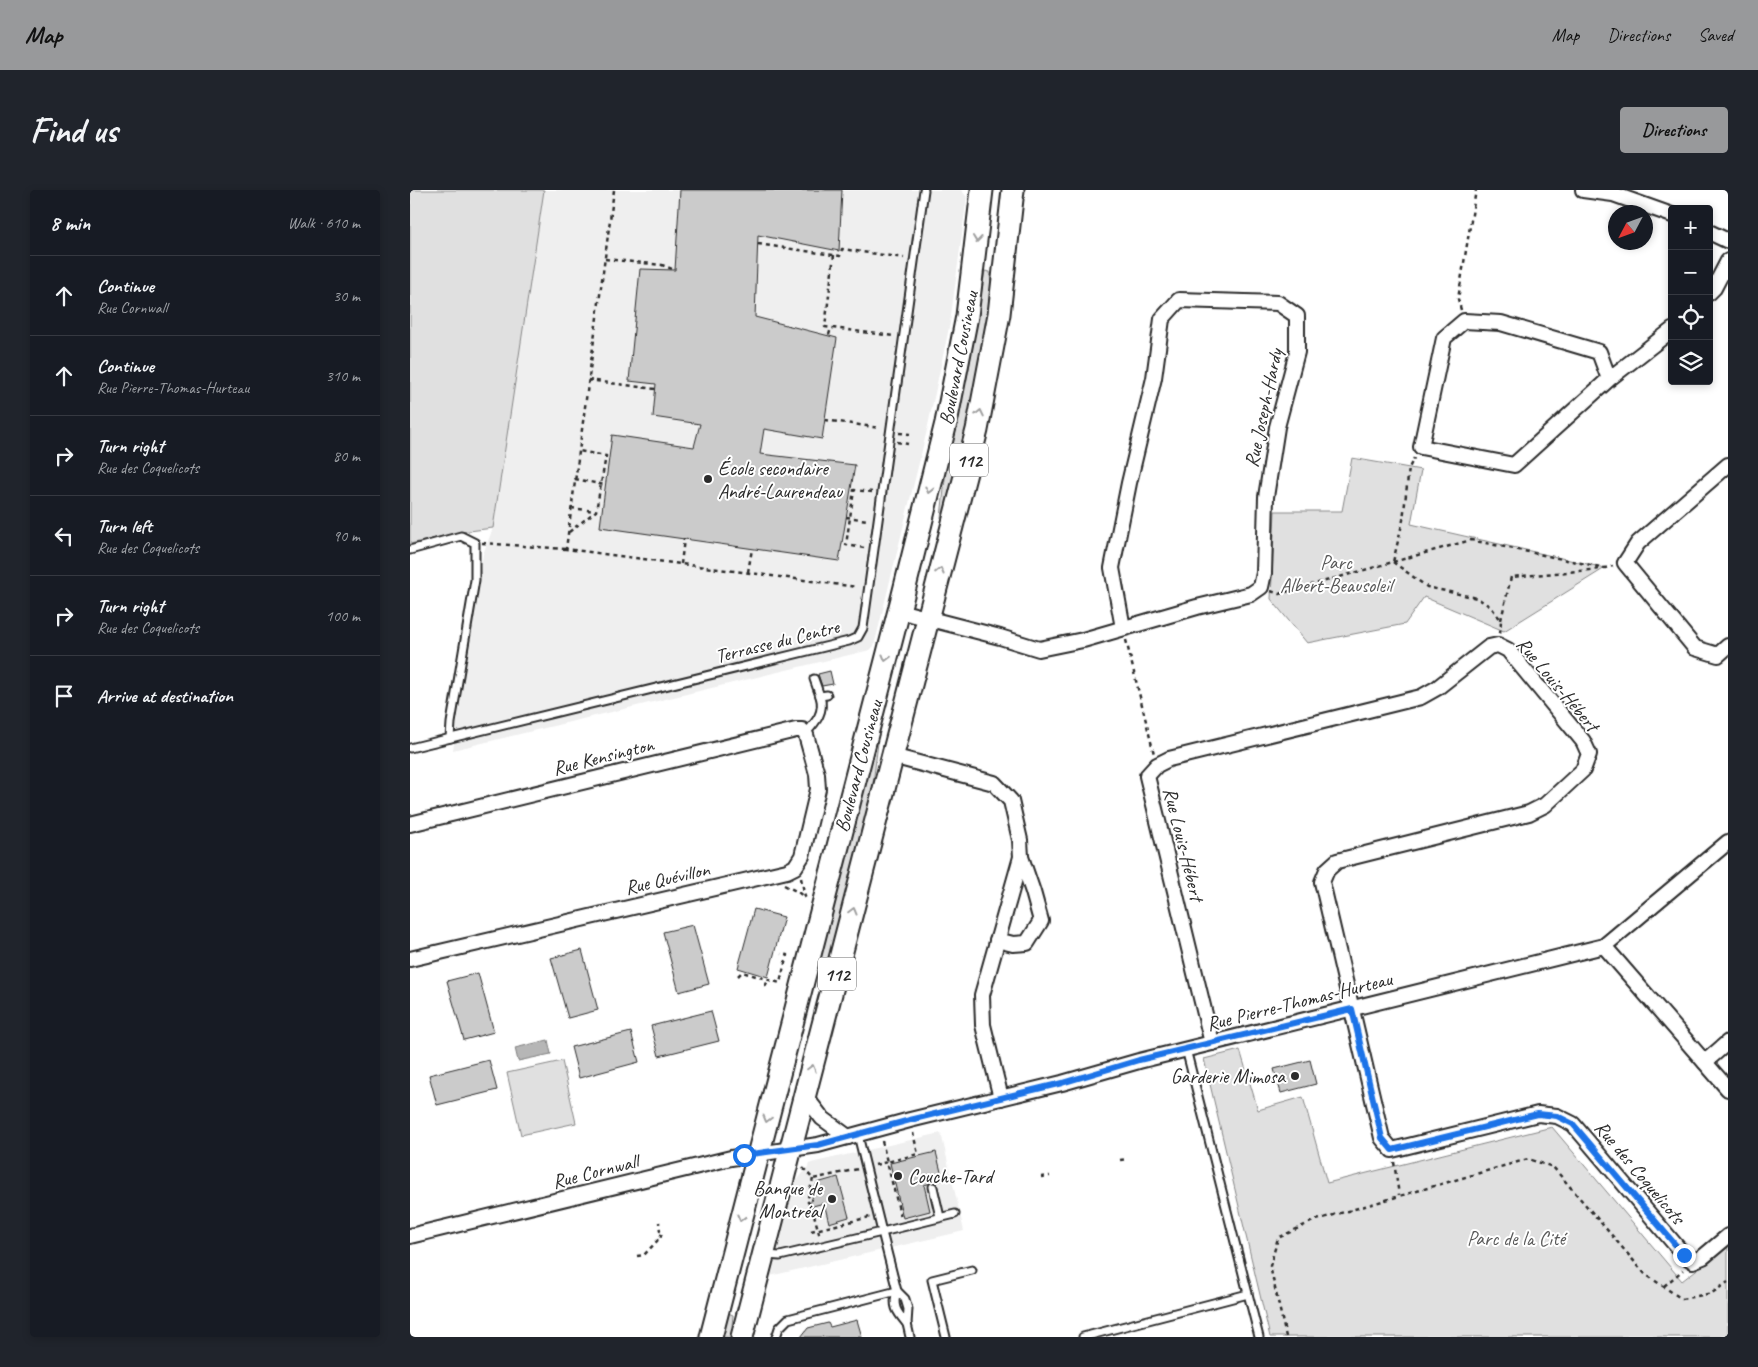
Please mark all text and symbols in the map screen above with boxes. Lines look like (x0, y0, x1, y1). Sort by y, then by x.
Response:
text: Map (25, 20, 62, 50)
text: Map (1552, 24, 1579, 46)
text: Directions (1607, 24, 1670, 46)
text: Saved (1698, 24, 1733, 46)
button: Directions (1620, 107, 1728, 153)
text: Find us (30, 108, 117, 153)
north arrow (1608, 205, 1653, 250)
map controls (1668, 205, 1713, 385)
button: + (1668, 205, 1713, 250)
text: 8 min (50, 210, 90, 236)
text: Walk · 610 m (288, 213, 360, 233)
one-way arrow (972, 235, 983, 243)
button: − (1668, 250, 1713, 295)
text: Continue (97, 274, 154, 298)
icon: ahead (50, 282, 78, 310)
text: 30 m (333, 286, 360, 306)
street label: Boulevard Cousineau (933, 288, 984, 427)
button: locate (1668, 295, 1713, 340)
text: Rue Cornwall (97, 298, 167, 318)
button: layers (1668, 340, 1713, 385)
street label: Rue Joseph-Hardy (1239, 344, 1289, 470)
text: Continue (97, 354, 154, 378)
icon: ahead (50, 362, 78, 390)
text: 310 m (326, 366, 360, 386)
text: Rue Pierre-Thomas-Hurteau (97, 378, 249, 398)
one-way arrow (974, 409, 985, 418)
text: Turn right (97, 434, 164, 458)
icon: right (50, 442, 78, 470)
road number: 112 (950, 444, 988, 476)
text: 80 m (333, 446, 360, 466)
place label: École secondaire André-Laurendeau (718, 456, 844, 504)
text: Rue des Coquelicots (97, 458, 199, 478)
marker: École secondaire André-Laurendeau (702, 473, 714, 485)
one-way arrow (924, 485, 935, 494)
text: Turn left (97, 514, 152, 538)
icon: left (50, 522, 78, 550)
text: 90 m (333, 526, 360, 546)
text: Rue des Coquelicots (97, 538, 199, 558)
park label: Parc Albert-Beausoleil (1280, 550, 1396, 598)
one-way arrow (935, 567, 945, 576)
text: Turn right (97, 594, 164, 618)
icon: right (50, 602, 78, 630)
text: 100 m (326, 606, 360, 626)
street label: Terrasse du Centre (713, 614, 843, 669)
text: Rue des Coquelicots (97, 618, 199, 638)
street label: Rue Louis-Hébert (1511, 632, 1607, 739)
one-way arrow (881, 653, 892, 662)
icon: arrive (50, 682, 78, 710)
text: Arrive at destination (97, 684, 233, 708)
street label: Boulevard Cousineau (829, 696, 889, 835)
street label: Rue Kensington (550, 732, 657, 781)
street label: Rue Louis-Hébert (1157, 785, 1210, 907)
street label: Rue Quévillon (622, 856, 713, 900)
one-way arrow (847, 907, 858, 916)
road number: 112 (818, 958, 856, 991)
street label: Rue Pierre-Thomas-Hurteau (1204, 966, 1396, 1037)
place label: Garderie Mimosa (1171, 1064, 1286, 1089)
one-way arrow (807, 1065, 817, 1073)
marker: Garderie Mimosa (1289, 1070, 1301, 1082)
one-way arrow (763, 1115, 773, 1123)
street label: Rue des Coquelicots (1589, 1115, 1692, 1231)
route start (733, 1144, 756, 1167)
street label: Rue Cornwall (550, 1148, 644, 1194)
place label: Couche-Tard (908, 1164, 995, 1189)
marker: Couche-Tard (892, 1170, 904, 1182)
place label: Banque de Montréal (753, 1176, 826, 1224)
marker: Banque de Montréal (826, 1193, 838, 1205)
one-way arrow (736, 1213, 747, 1222)
park label: Parc de la Cité (1467, 1226, 1569, 1251)
route end (1673, 1244, 1696, 1267)

